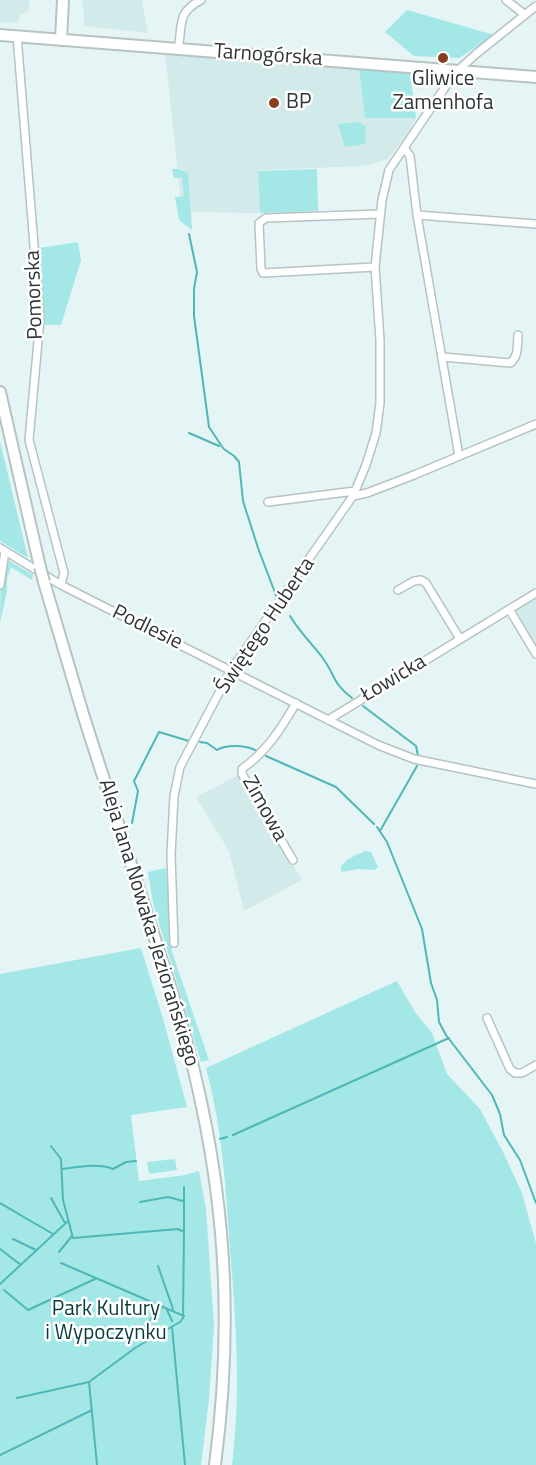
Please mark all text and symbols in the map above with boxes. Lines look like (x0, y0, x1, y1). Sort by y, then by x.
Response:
street label: Tarnogórska (213, 40, 323, 72)
marker: Gliwice Zamenhofa (436, 51, 450, 65)
place label: Gliwice Zamenhofa (392, 67, 494, 117)
place label: BP (286, 90, 311, 116)
marker: BP (267, 96, 281, 110)
street label: Pomorska (21, 250, 49, 340)
street label: Świętego Huberta (211, 553, 321, 699)
street label: Podlesie (108, 600, 186, 656)
street label: Łowicka (357, 650, 431, 708)
street label: Zimowa (236, 772, 292, 846)
street label: Aleja Jana Nowaka-Jeziorańskiego (92, 776, 204, 1070)
park label: Park Kultury i Wypoczynku (45, 1297, 167, 1347)

